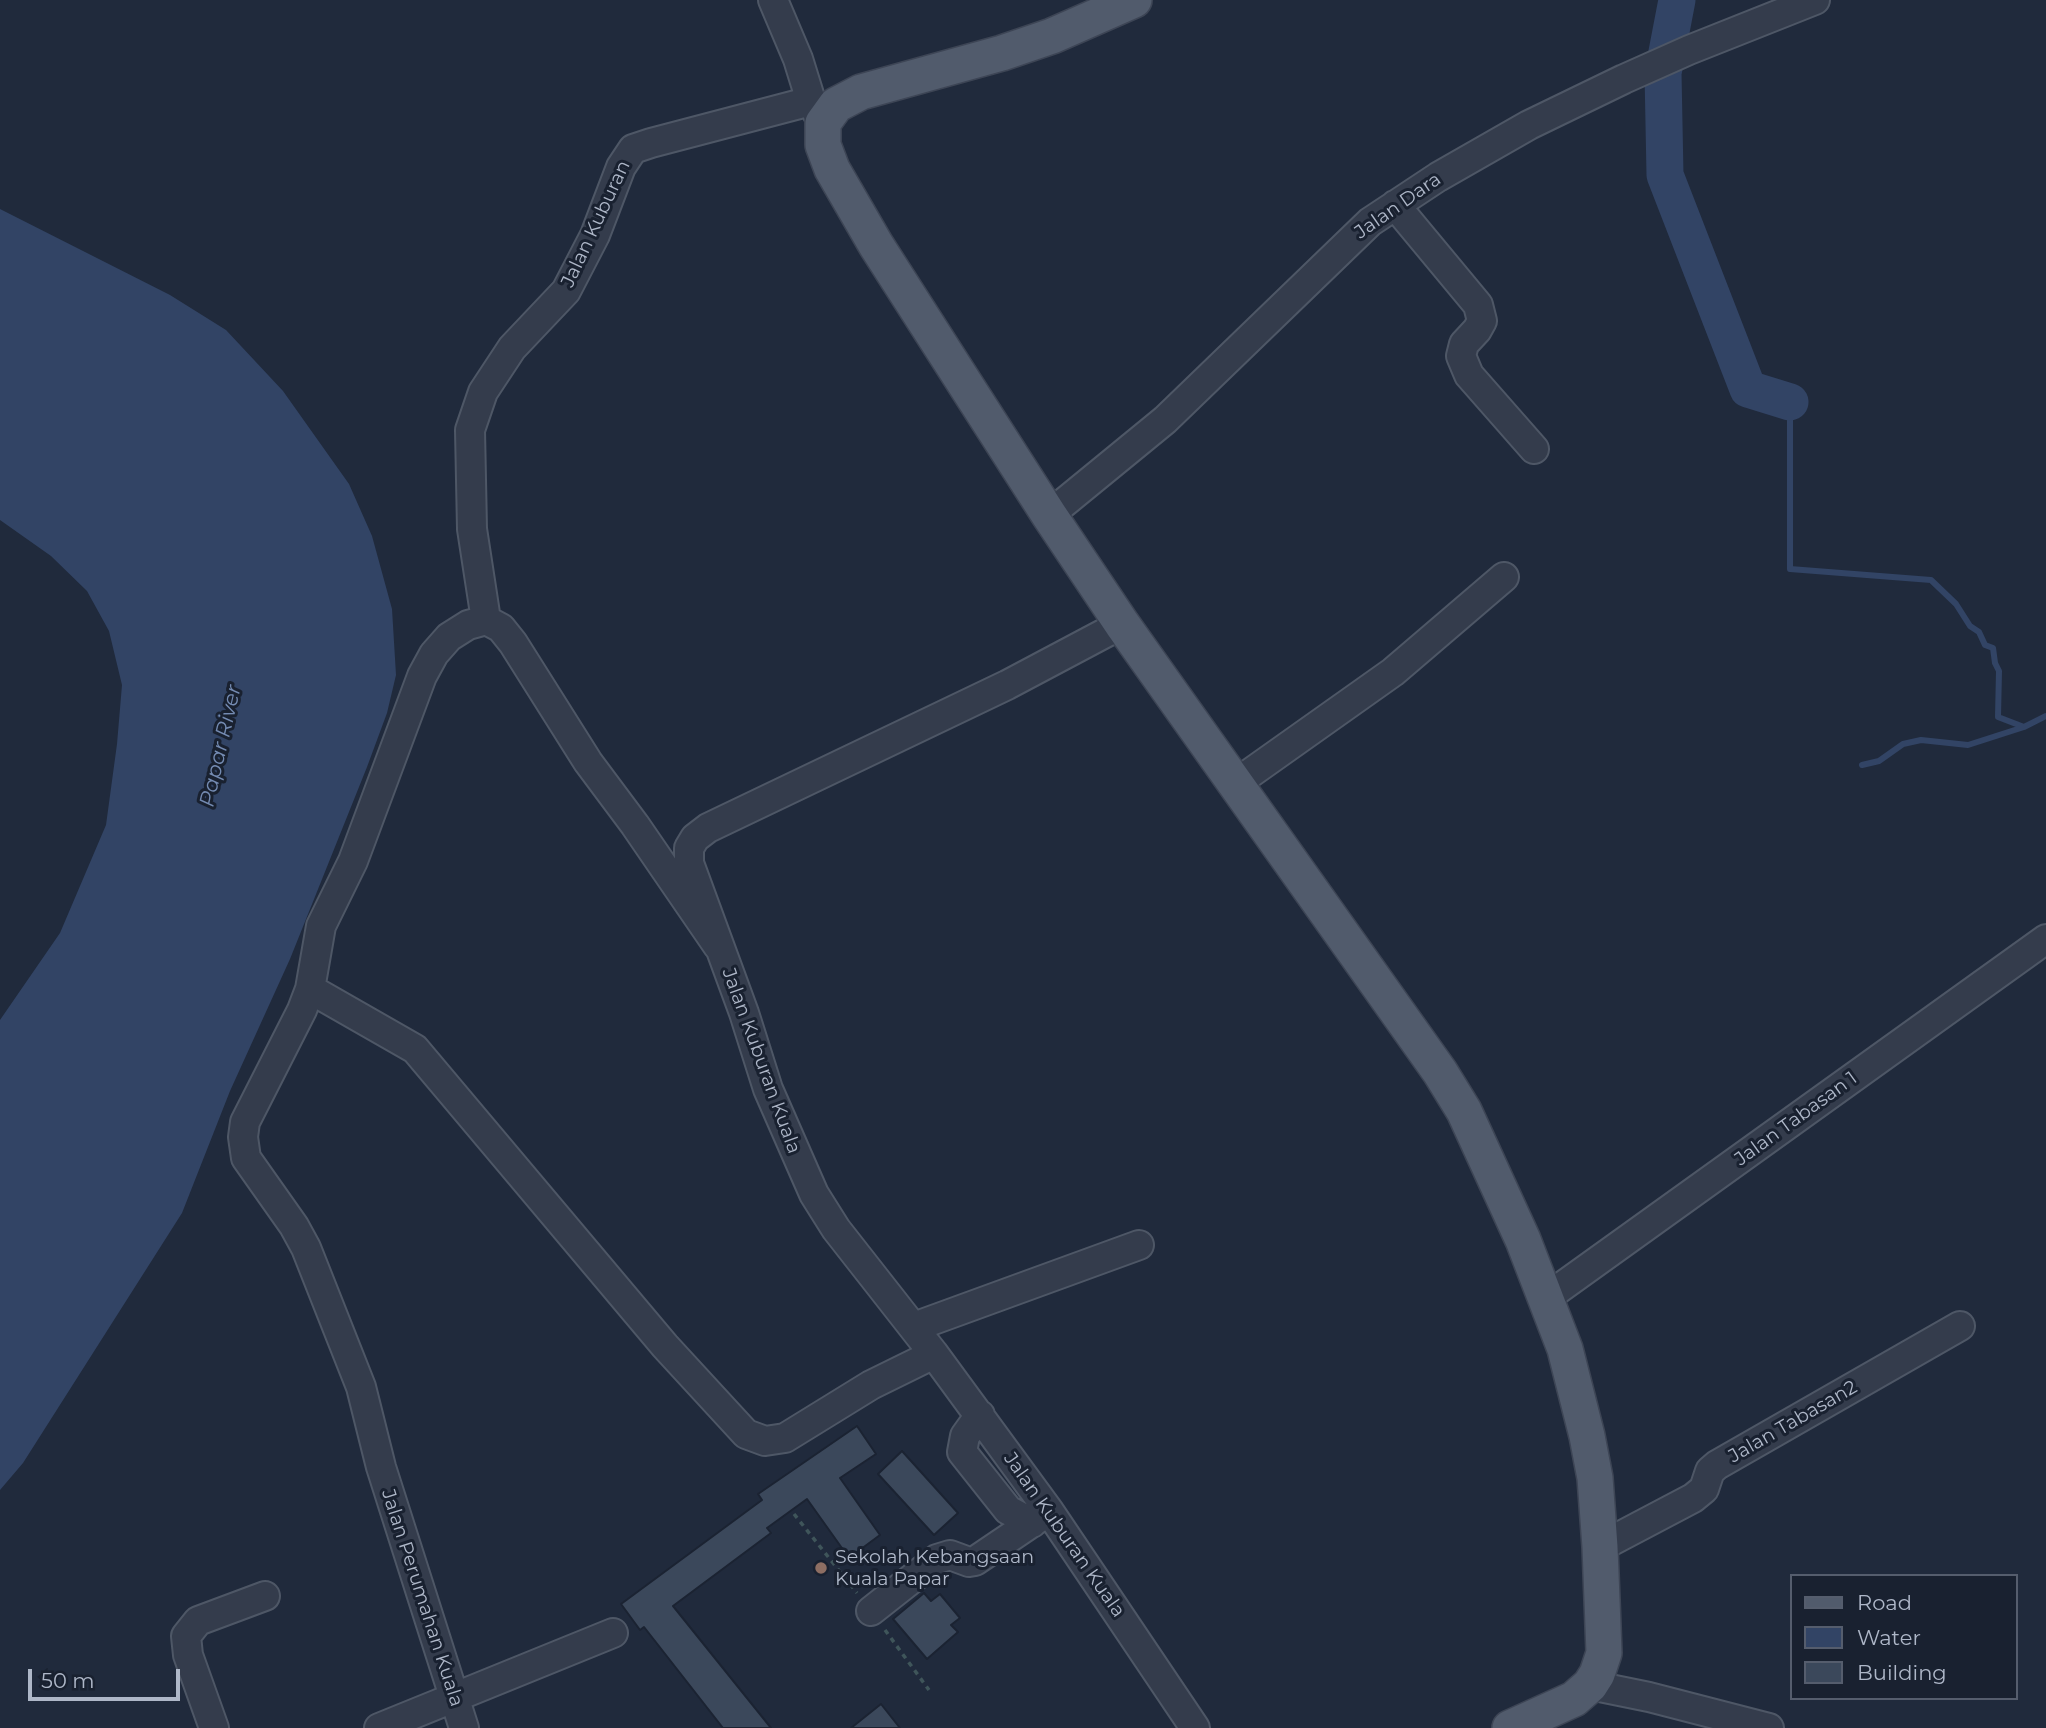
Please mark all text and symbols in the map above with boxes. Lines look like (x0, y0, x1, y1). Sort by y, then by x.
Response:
street label: Jalan Kuburan (557, 157, 635, 291)
street label: Jalan Dara (1351, 168, 1445, 244)
water label: Papar River (195, 683, 247, 809)
street label: Jalan Kuburan Kuala (717, 965, 805, 1157)
street label: Jalan Tabasan 1 (1730, 1067, 1862, 1171)
street label: Jalan Tabasan2 (1725, 1376, 1861, 1468)
street label: Jalan Kuburan Kuala (999, 1448, 1129, 1622)
street label: Jalan Perumahan Kuala (376, 1487, 468, 1709)
place label: Sekolah Kebangsaan Kuala Papar (835, 1546, 1034, 1590)
marker: Sekolah Kebangsaan Kuala Papar (813, 1560, 829, 1576)
legend (1790, 1574, 2018, 1700)
text: Road (1857, 1590, 1912, 1615)
text: Water (1857, 1625, 1921, 1650)
scale bar (32, 1654, 184, 1698)
text: Building (1857, 1660, 1947, 1685)
text: 50 m (41, 1668, 95, 1693)

